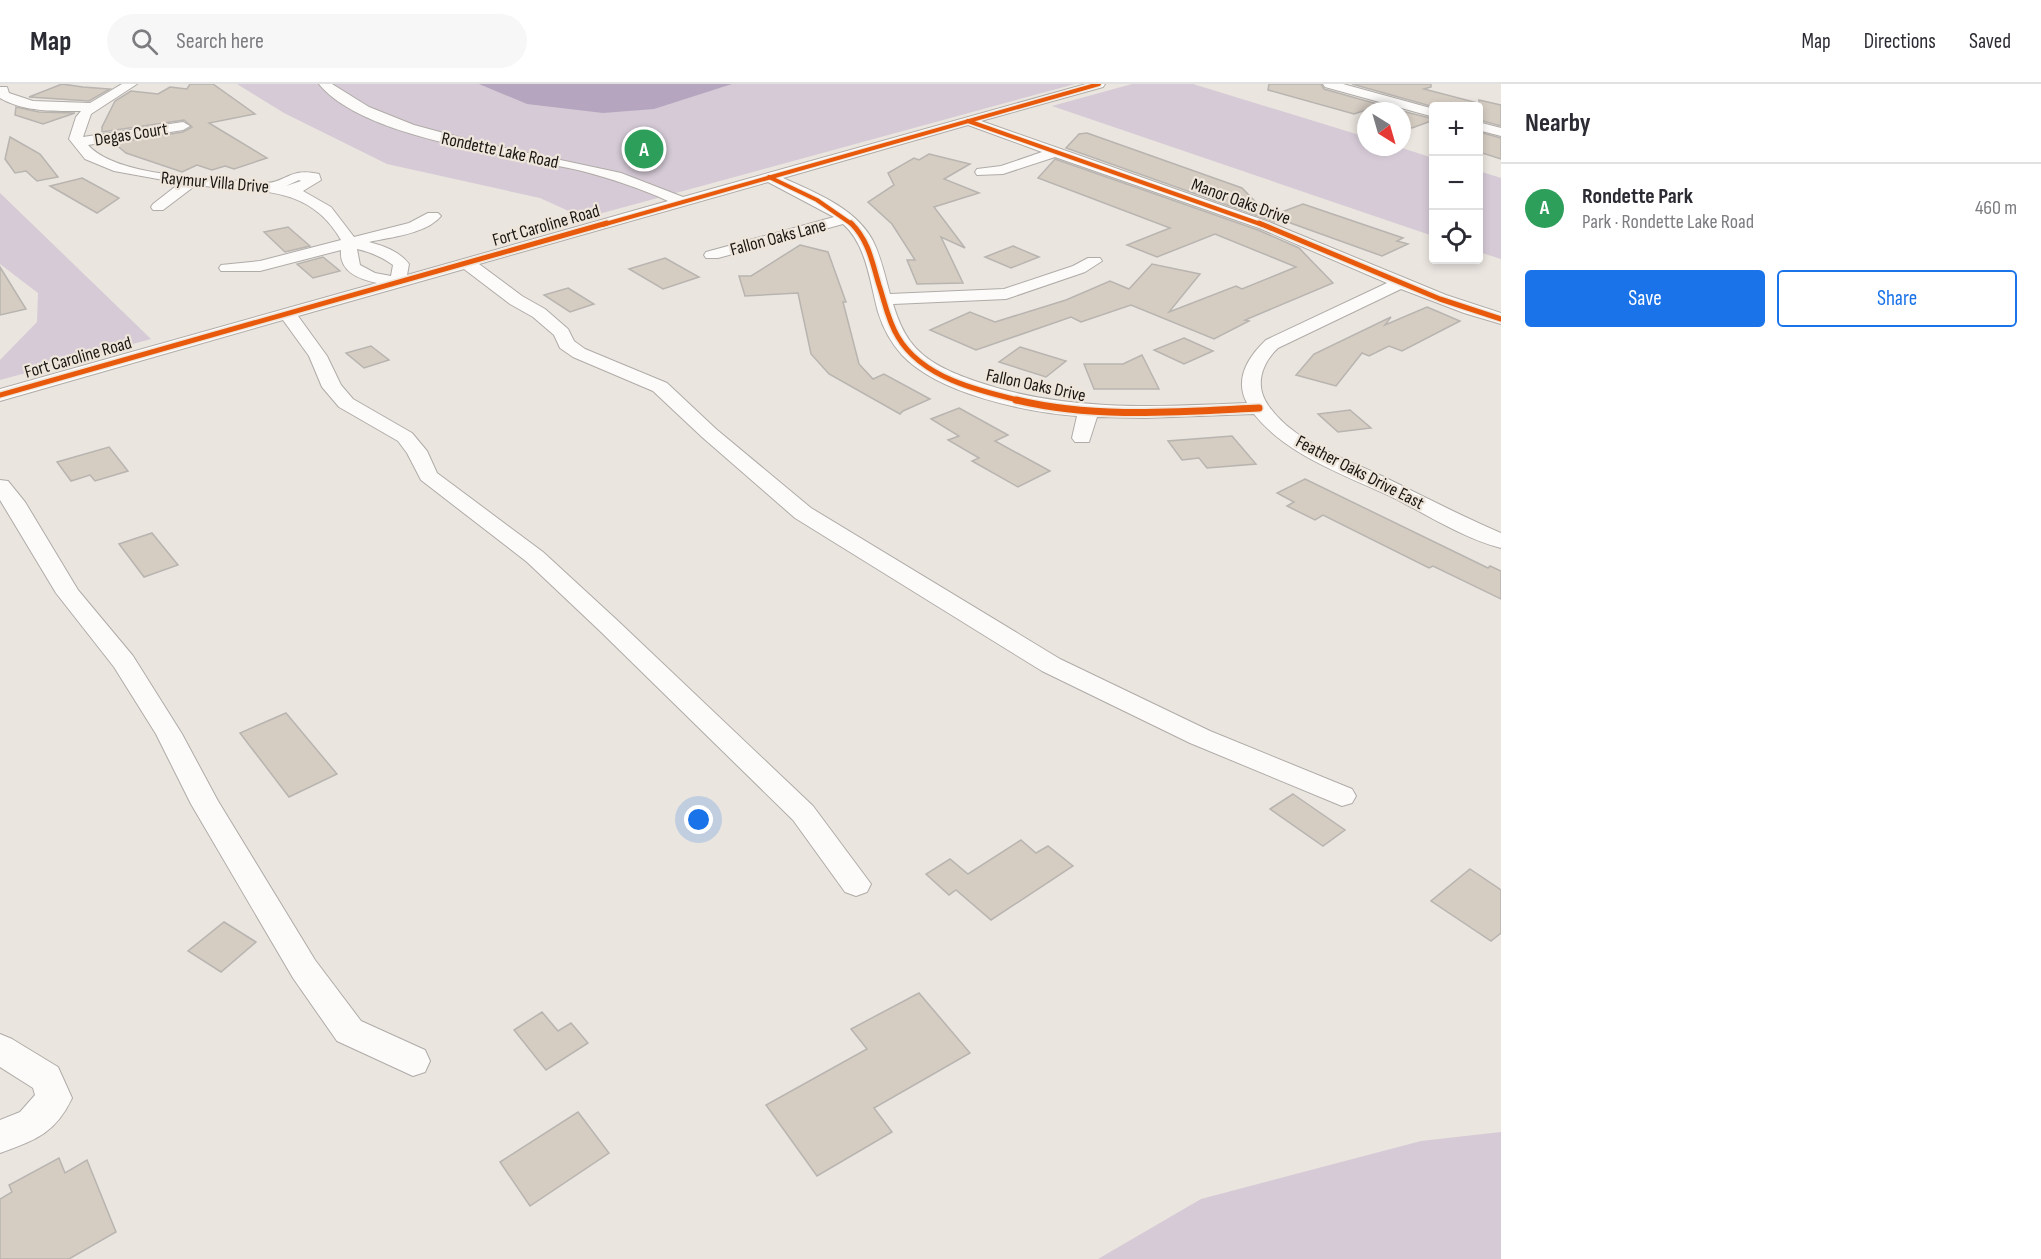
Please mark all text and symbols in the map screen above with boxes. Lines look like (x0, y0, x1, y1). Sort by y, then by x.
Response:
search box (107, 14, 527, 68)
text: Map (30, 25, 71, 58)
icon: search (128, 25, 161, 58)
text: Search here (176, 28, 264, 55)
text: Map (1801, 29, 1831, 54)
text: Directions (1864, 29, 1936, 54)
text: Saved (1969, 29, 2011, 54)
north arrow (1357, 102, 1411, 156)
map controls (1429, 102, 1483, 264)
button: + (1429, 102, 1483, 156)
text: Nearby (1525, 108, 1591, 139)
street label: Degas Court (93, 118, 170, 151)
pin: A (624, 126, 664, 172)
street label: Rondette Lake Road (439, 128, 560, 173)
button: − (1429, 156, 1483, 210)
street label: Raymur Villa Drive (160, 167, 270, 198)
street label: Manor Oaks Drive (1188, 174, 1293, 229)
text: Rondette Park (1582, 183, 1693, 210)
text: A (1540, 196, 1549, 220)
text: 460 m (1975, 196, 2017, 220)
street label: Fort Caroline Road (490, 200, 602, 251)
button: locate (1429, 210, 1483, 264)
text: Park · Rondette Lake Road (1582, 210, 1754, 234)
street label: Fallon Oaks Lane (728, 215, 828, 260)
button: Save (1525, 270, 1765, 327)
button: Share (1777, 270, 2017, 327)
street label: Fort Caroline Road (22, 332, 134, 383)
street label: Fallon Oaks Drive (984, 365, 1088, 406)
street label: Feather Oaks Drive East (1292, 431, 1428, 514)
your location (684, 805, 713, 834)

